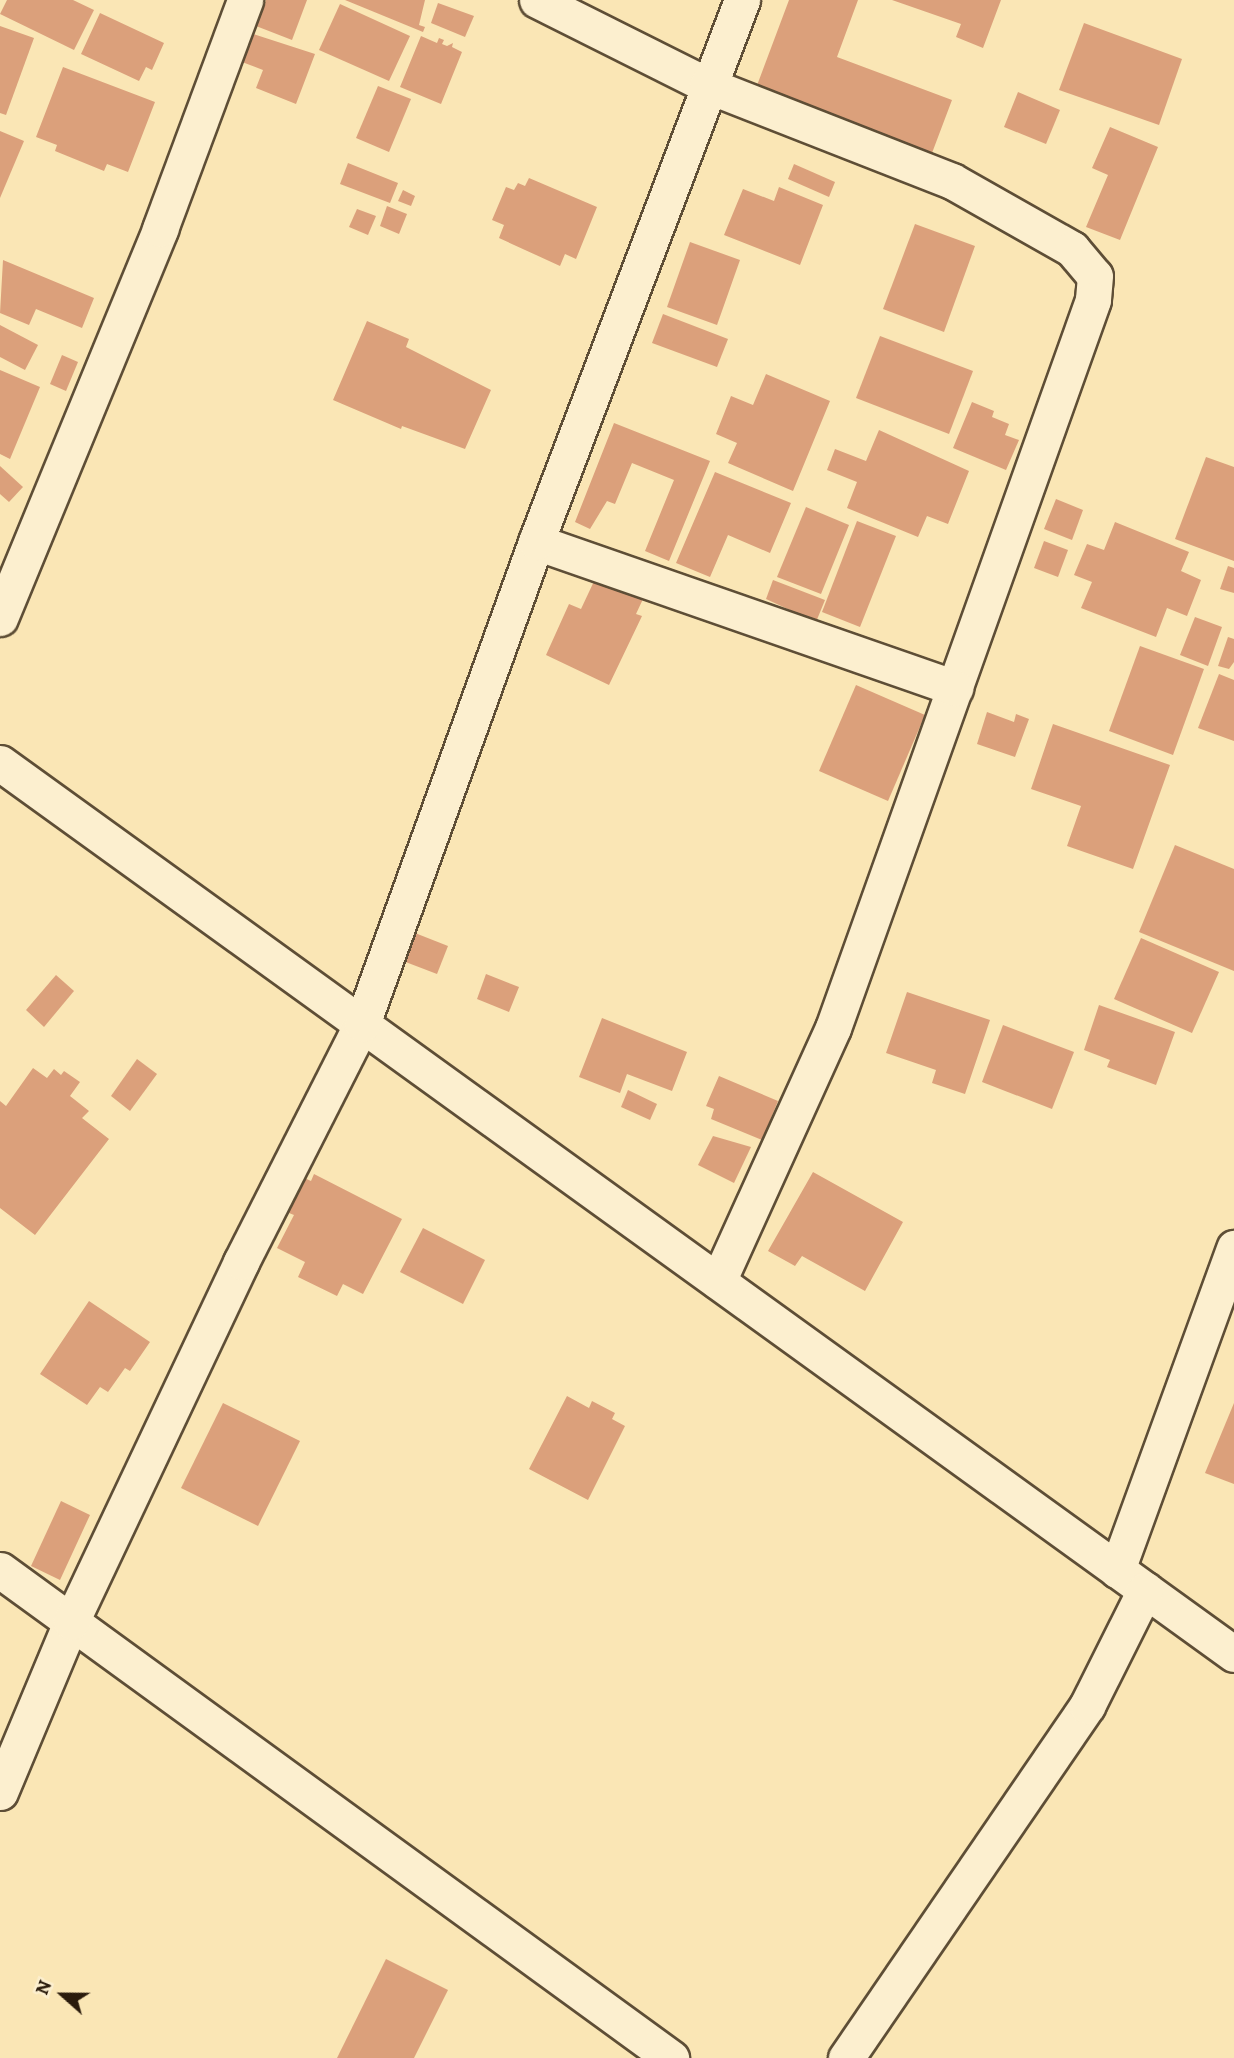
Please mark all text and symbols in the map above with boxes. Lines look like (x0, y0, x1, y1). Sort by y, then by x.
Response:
north arrow (28, 1960, 98, 2030)
text: N (29, 1976, 58, 1999)

